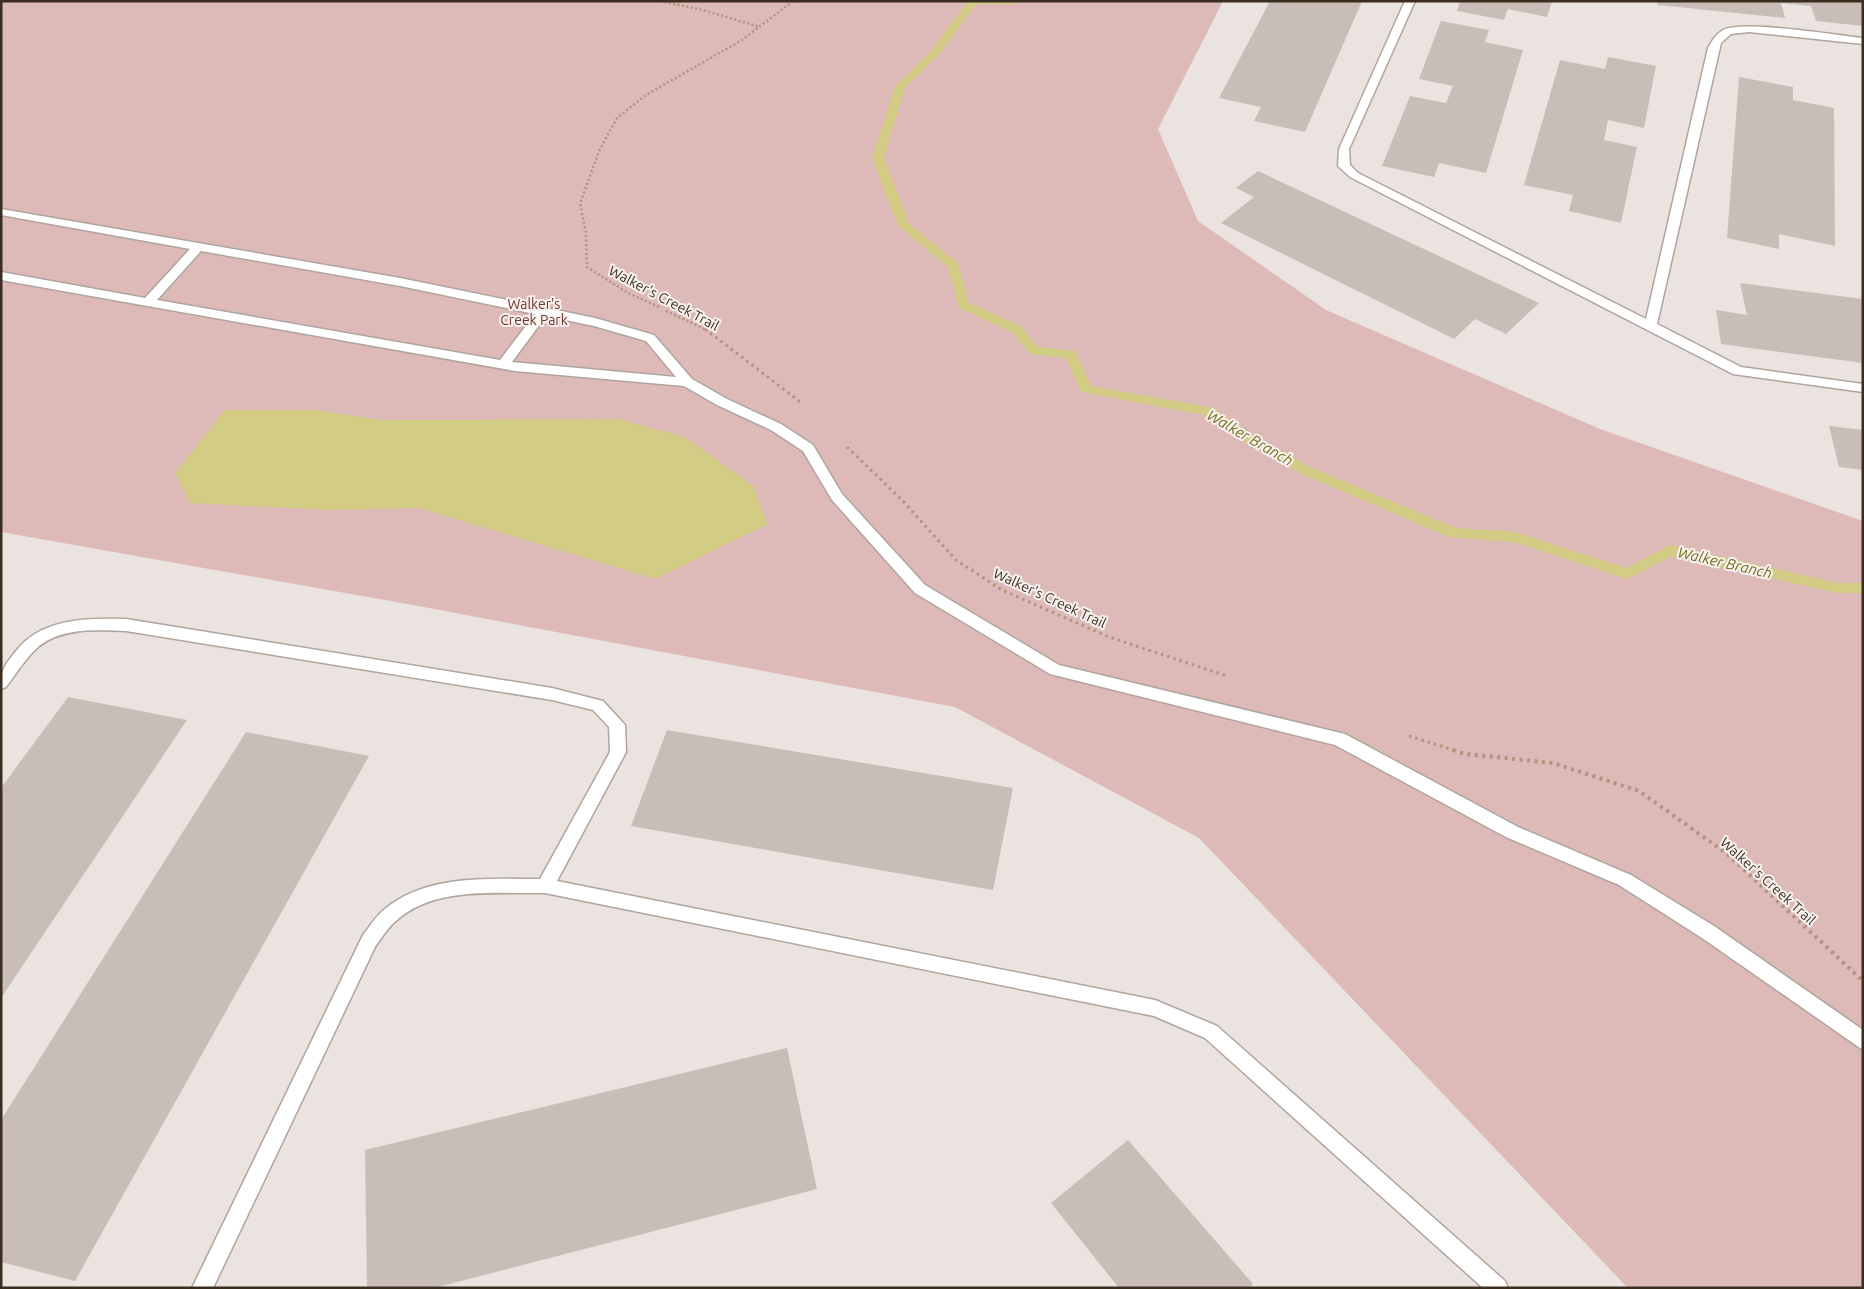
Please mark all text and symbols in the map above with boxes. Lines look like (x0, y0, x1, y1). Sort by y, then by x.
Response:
street label: Walker's Creek Trail (606, 262, 722, 334)
park label: Walker's Creek Park (500, 296, 568, 328)
water label: Walker Branch (1204, 406, 1296, 469)
water label: Walker Branch (1676, 543, 1774, 582)
street label: Walker's Creek Trail (991, 565, 1109, 631)
street label: Walker's Creek Trail (1717, 834, 1819, 928)

